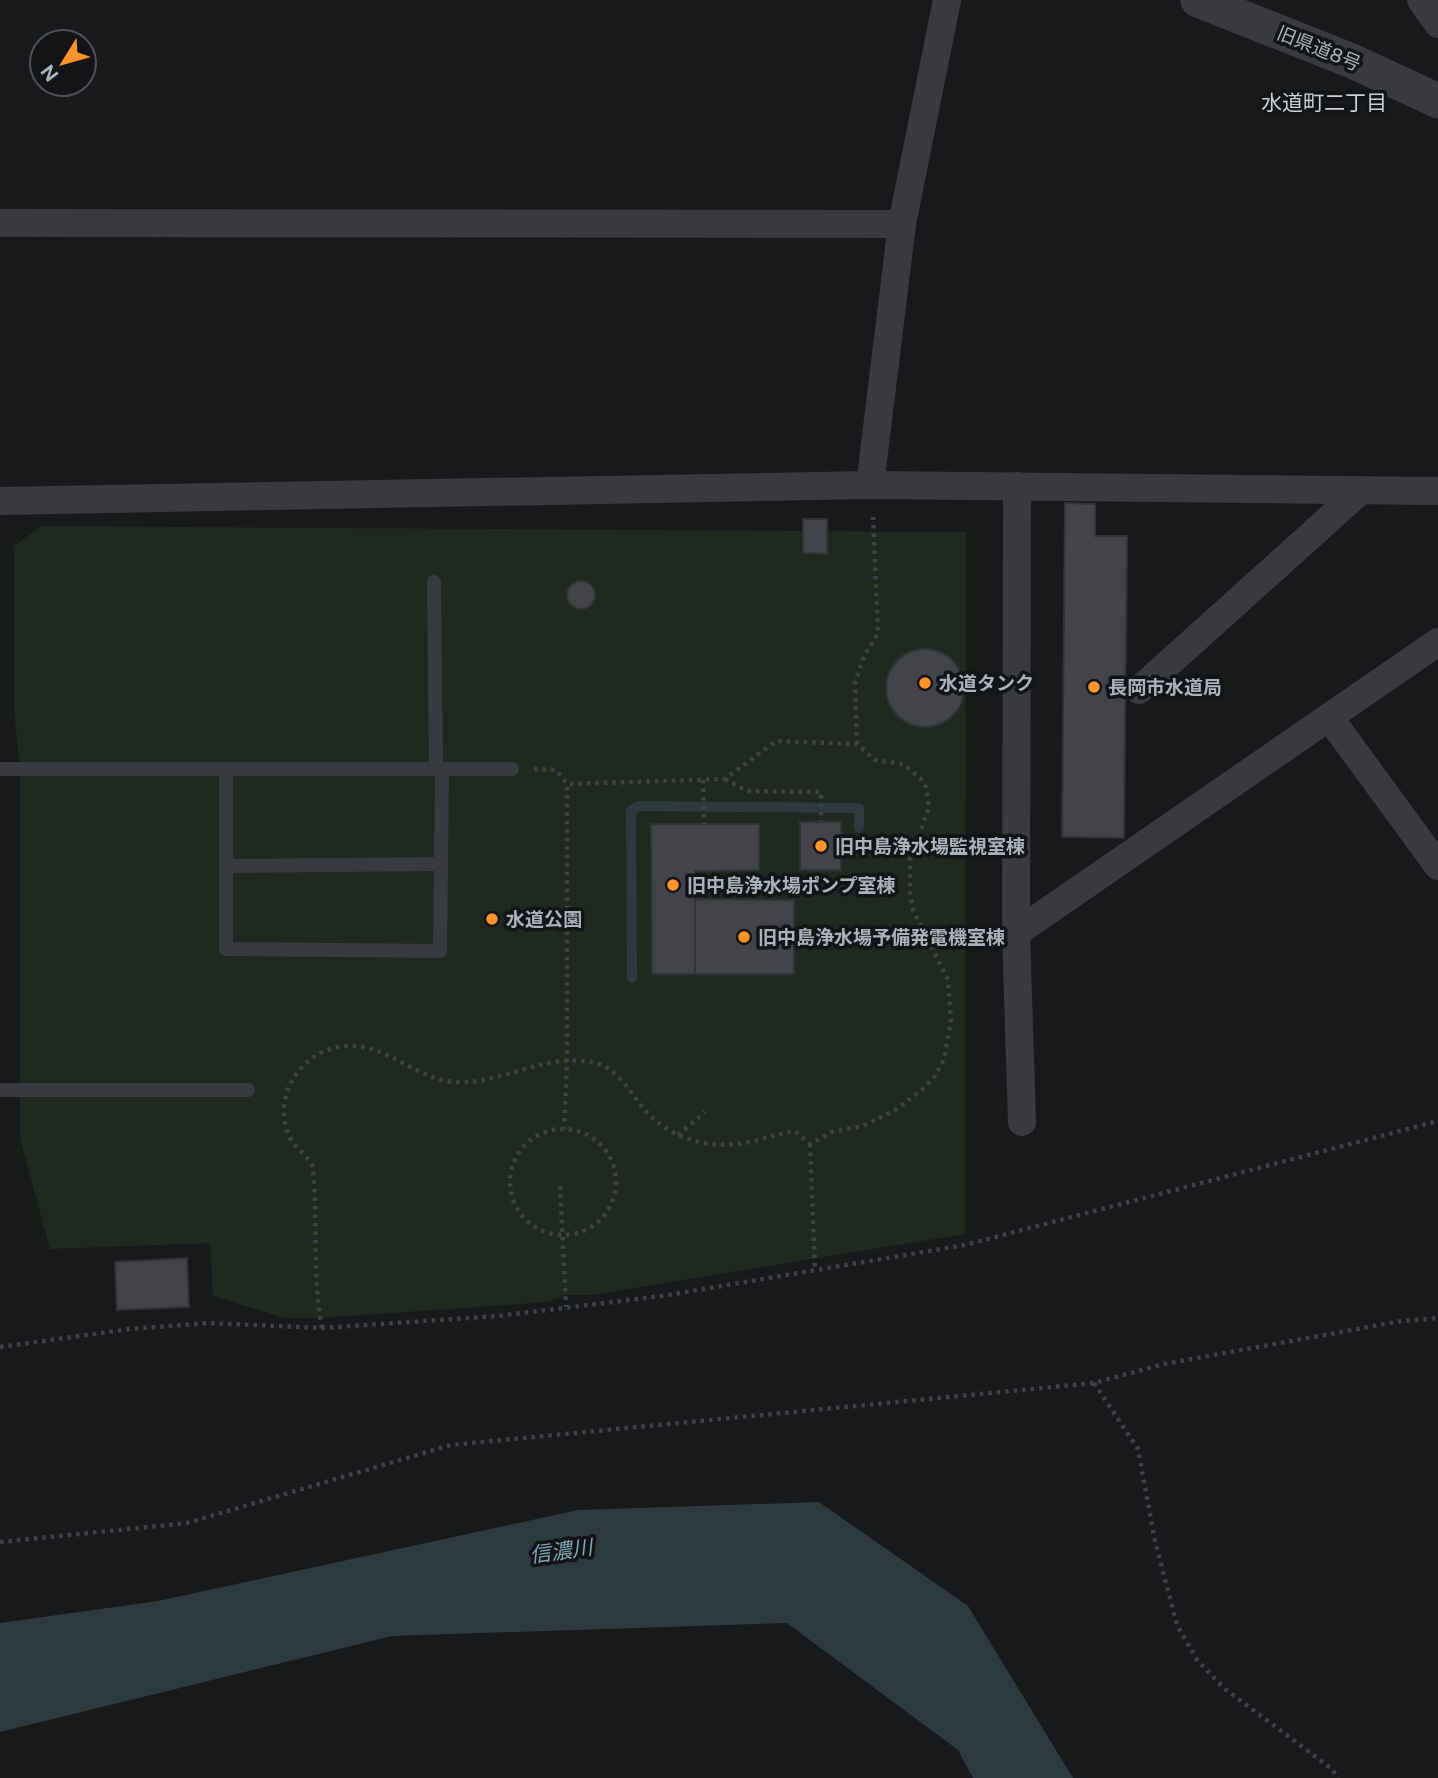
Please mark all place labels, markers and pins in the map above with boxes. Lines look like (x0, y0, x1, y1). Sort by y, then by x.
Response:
place label: 水道タンク (939, 672, 1034, 694)
marker: 水道タンク (917, 675, 933, 691)
place label: 長岡市水道局 (1108, 676, 1222, 698)
marker: 長岡市水道局 (1086, 679, 1102, 695)
place label: 旧中島浄水場監視室棟 (835, 835, 1025, 857)
marker: 旧中島浄水場監視室棟 (813, 838, 829, 854)
place label: 旧中島浄水場ポンプ室棟 (687, 874, 895, 896)
marker: 旧中島浄水場ポンプ室棟 (665, 877, 681, 893)
place label: 水道公園 (506, 908, 582, 930)
marker: 水道公園 (484, 911, 500, 927)
place label: 旧中島浄水場予備発電機室棟 (758, 926, 1005, 948)
marker: 旧中島浄水場予備発電機室棟 (736, 929, 752, 945)

